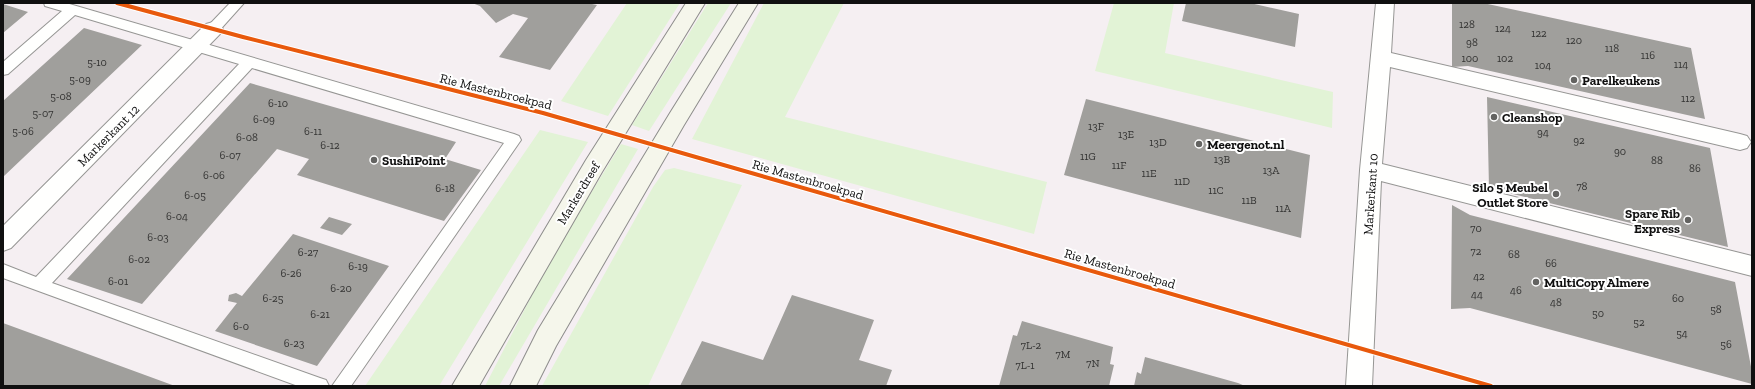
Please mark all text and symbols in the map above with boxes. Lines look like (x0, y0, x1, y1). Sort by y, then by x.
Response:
house number: 128 (1459, 18, 1475, 31)
house number: 124 (1495, 22, 1511, 35)
house number: 122 (1531, 27, 1547, 40)
house number: 120 (1566, 34, 1582, 47)
house number: 98 (1466, 36, 1478, 49)
house number: 118 (1605, 42, 1619, 55)
house number: 116 (1641, 49, 1655, 62)
house number: 100 (1462, 52, 1478, 65)
house number: 102 (1497, 52, 1513, 65)
house number: 5-10 (87, 56, 107, 69)
house number: 114 (1674, 58, 1688, 71)
house number: 104 (1535, 59, 1551, 72)
street label: Rie Mastenbroekpad (438, 70, 553, 113)
house number: 5-09 (69, 73, 91, 86)
place label: Parelkeukens (1582, 73, 1660, 88)
marker: Parelkeukens (1569, 75, 1579, 85)
house number: 5-08 (50, 90, 72, 103)
house number: 112 (1681, 92, 1695, 105)
house number: 6-10 (268, 97, 288, 110)
street label: Markerkant 12 (74, 101, 143, 169)
house number: 5-07 (33, 107, 53, 120)
place label: Cleanshop (1502, 110, 1563, 125)
marker: Cleanshop (1489, 112, 1499, 122)
house number: 6-09 (253, 113, 275, 126)
house number: 13F (1088, 120, 1104, 133)
house number: 5-06 (12, 125, 34, 138)
house number: 6-11 (304, 125, 323, 138)
house number: 94 (1537, 126, 1549, 139)
house number: 13E (1118, 128, 1134, 141)
house number: 6-08 (236, 131, 258, 144)
house number: 92 (1573, 134, 1585, 147)
house number: 13D (1149, 136, 1167, 149)
place label: Meergenot.nl (1207, 137, 1285, 152)
house number: 6-12 (320, 139, 340, 152)
marker: Meergenot.nl (1194, 139, 1204, 149)
house number: 90 (1614, 145, 1626, 158)
house number: 6-07 (219, 149, 241, 162)
house number: 11G (1080, 150, 1096, 163)
place label: SushiPoint (382, 153, 446, 168)
house number: 13B (1214, 153, 1230, 166)
street label: Markerkant 10 (1360, 153, 1381, 235)
house number: 88 (1651, 154, 1663, 167)
marker: SushiPoint (369, 155, 379, 165)
street label: Rie Mastenbroekpad (751, 156, 865, 203)
street label: Markerdreef (554, 159, 603, 227)
house number: 11F (1112, 159, 1126, 172)
house number: 86 (1689, 162, 1701, 175)
house number: 13A (1263, 164, 1280, 177)
house number: 11E (1142, 167, 1156, 180)
house number: 6-06 (203, 169, 225, 182)
house number: 11D (1174, 175, 1190, 188)
place label: Silo 5 Meubel Outlet Store (1472, 180, 1549, 210)
house number: 78 (1576, 180, 1588, 193)
house number: 6-18 (435, 182, 455, 195)
house number: 11C (1208, 184, 1224, 197)
house number: 6-05 (184, 189, 206, 202)
marker: Silo 5 Meubel Outlet Store (1551, 189, 1561, 199)
house number: 11B (1241, 194, 1257, 207)
house number: 11A (1275, 202, 1292, 215)
place label: Spare Rib Express (1625, 206, 1680, 236)
house number: 6-04 (166, 210, 188, 223)
marker: Spare Rib Express (1683, 215, 1693, 225)
house number: 70 (1470, 222, 1482, 235)
house number: 6-03 (147, 231, 169, 244)
street label: Rie Mastenbroekpad (1063, 245, 1177, 292)
house number: 72 (1471, 245, 1482, 258)
house number: 6-27 (298, 246, 318, 259)
house number: 68 (1508, 248, 1520, 261)
house number: 6-02 (128, 253, 150, 266)
house number: 66 (1545, 257, 1557, 270)
house number: 6-19 (348, 260, 368, 273)
house number: 6-26 (280, 267, 302, 280)
house number: 42 (1473, 270, 1485, 283)
house number: 6-01 (108, 275, 129, 288)
place label: MultiCopy Almere (1544, 275, 1650, 290)
marker: MultiCopy Almere (1531, 277, 1541, 287)
house number: 6-20 (330, 282, 352, 295)
house number: 46 (1510, 284, 1522, 297)
house number: 44 (1471, 288, 1483, 301)
house number: 6-25 (263, 292, 284, 305)
house number: 60 (1672, 292, 1684, 305)
house number: 48 (1550, 296, 1562, 309)
house number: 58 (1710, 303, 1722, 316)
house number: 50 (1592, 307, 1604, 320)
house number: 6-21 (310, 308, 330, 321)
house number: 52 (1633, 316, 1645, 329)
house number: 6-0 (233, 320, 249, 333)
house number: 54 (1676, 327, 1688, 340)
house number: 6-23 (284, 337, 304, 350)
house number: 56 (1720, 338, 1732, 351)
house number: 7L-2 (1021, 339, 1042, 352)
house number: 7M (1056, 348, 1071, 361)
house number: 7N (1086, 357, 1100, 370)
house number: 7L-1 (1015, 359, 1035, 372)

